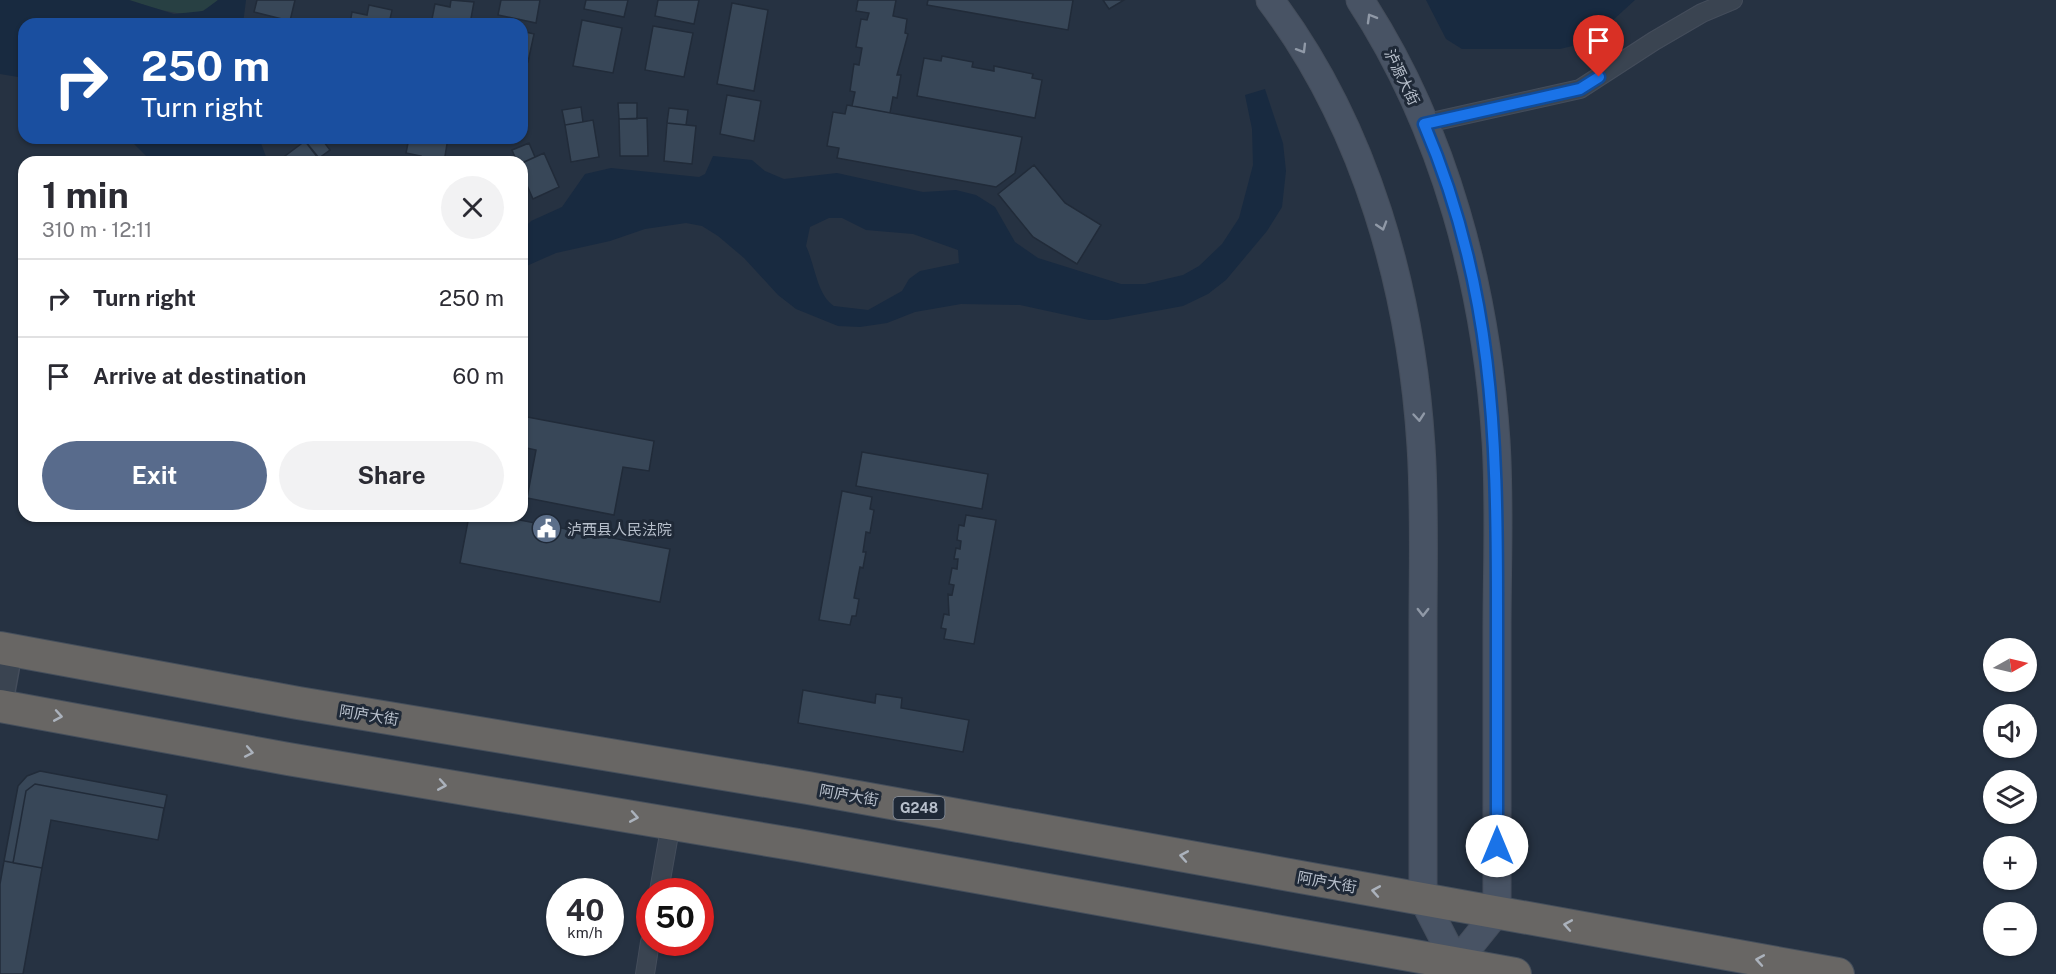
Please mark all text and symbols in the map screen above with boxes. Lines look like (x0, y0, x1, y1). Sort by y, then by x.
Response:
one-way arrow (1367, 14, 1378, 24)
pin (1573, 15, 1624, 77)
icon: arrive (1582, 24, 1615, 57)
text: 250 m (141, 41, 270, 90)
icon: right (42, 42, 120, 120)
one-way arrow (1295, 43, 1307, 53)
street label: 泸源大街 (1381, 46, 1423, 108)
text: Turn right (141, 91, 264, 123)
text: 1 min (42, 174, 129, 216)
button: close (441, 176, 504, 239)
text: 310 m · 12:11 (42, 218, 152, 242)
one-way arrow (1375, 220, 1387, 231)
icon: right (42, 282, 75, 315)
text: Turn right (93, 285, 196, 311)
text: 250 m (439, 285, 504, 311)
icon: arrive (42, 360, 75, 393)
text: Arrive at destination (93, 363, 306, 389)
text: 60 m (453, 363, 504, 389)
one-way arrow (1412, 413, 1425, 422)
button: Exit (42, 441, 267, 510)
button: Share (279, 441, 504, 510)
public building icon: 泸西县人民法院 (530, 513, 562, 545)
place label: 泸西县人民法院 (567, 521, 672, 538)
one-way arrow (1417, 608, 1429, 617)
north arrow (1983, 638, 2037, 692)
map controls (1983, 638, 2037, 956)
street label: 阿庐大街 (338, 702, 400, 728)
button: sound (1983, 704, 2037, 758)
one-way arrow (52, 709, 62, 722)
one-way arrow (244, 745, 254, 758)
button: layers (1983, 770, 2037, 824)
one-way arrow (436, 778, 446, 791)
street label: 阿庐大街 (818, 781, 880, 809)
road number: G248 (894, 797, 944, 819)
one-way arrow (628, 810, 638, 823)
position arrow (1465, 814, 1529, 878)
button: + (1983, 836, 2037, 890)
one-way arrow (1179, 850, 1189, 863)
street label: 阿庐大街 (1296, 868, 1358, 896)
speed limit sign: 50 (636, 878, 714, 956)
one-way arrow (1371, 885, 1381, 898)
text: 40 (565, 892, 605, 928)
button: − (1983, 902, 2037, 956)
one-way arrow (1563, 919, 1573, 932)
text: km/h (567, 924, 603, 941)
one-way arrow (1755, 954, 1765, 967)

